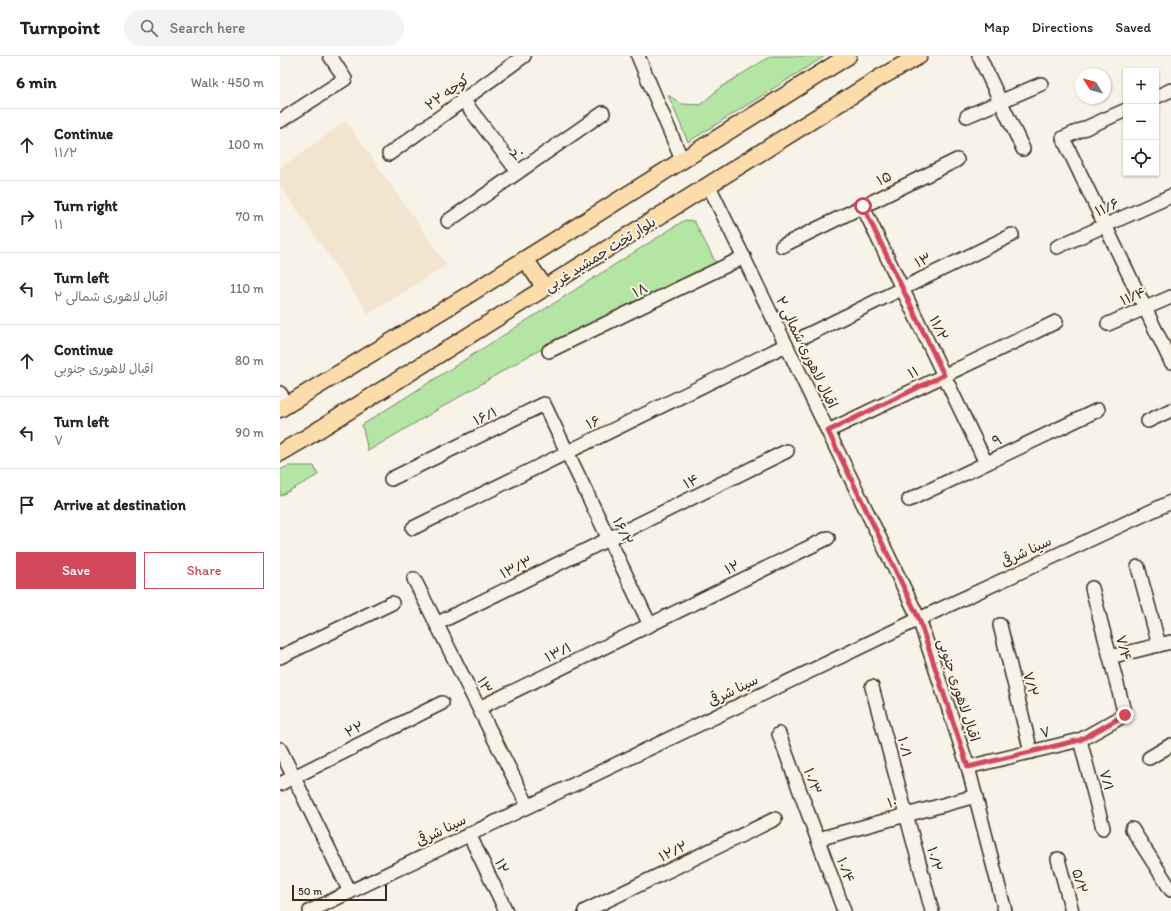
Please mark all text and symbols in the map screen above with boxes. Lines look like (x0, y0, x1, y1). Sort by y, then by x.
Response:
search box (124, 10, 404, 46)
text: Turnpoint (20, 16, 100, 39)
icon: search (138, 17, 160, 39)
text: Search here (170, 19, 245, 37)
text: Map (984, 19, 1010, 36)
text: Directions (1032, 19, 1093, 36)
text: Saved (1115, 19, 1151, 36)
north arrow (1075, 68, 1111, 104)
map controls (1123, 68, 1159, 176)
button: + (1123, 68, 1159, 104)
street label: کوچه ۲۲ (422, 71, 473, 115)
text: 6 min (16, 72, 57, 92)
text: Walk · 450 m (191, 75, 264, 90)
button: − (1123, 104, 1159, 140)
text: Continue (54, 125, 113, 143)
icon: ahead (16, 134, 38, 156)
text: 100 m (228, 137, 264, 152)
button: locate (1123, 140, 1159, 176)
street label: ۲۰ (507, 143, 528, 165)
text: ۱۱/۲ (54, 145, 78, 160)
street label: ۱۵ (874, 168, 895, 189)
street label: ۱۱/۶ (1093, 195, 1122, 220)
text: Turn right (54, 197, 118, 215)
route start (854, 197, 872, 215)
icon: right (16, 206, 38, 228)
text: 70 m (236, 209, 264, 224)
street label: بلوار تخت جمشید غربی (541, 213, 659, 296)
text: ۱۱ (54, 217, 63, 232)
street label: ۱۳ (912, 249, 934, 272)
text: Turn left (54, 269, 109, 287)
icon: left (16, 278, 38, 300)
street label: ۱۸ (630, 280, 651, 301)
text: 110 m (230, 281, 264, 296)
street label: ۱۱/۴ (1118, 283, 1149, 309)
text: اقبال لاهوری شمالی ۲ (54, 289, 168, 304)
street label: اقبال لاهوری شمالی ۲ (772, 293, 841, 411)
street label: ۱۱/۲ (925, 313, 952, 343)
text: Continue (54, 341, 113, 359)
icon: ahead (16, 350, 38, 372)
text: 80 m (235, 353, 264, 368)
text: اقبال لاهوری جنوبی (54, 361, 153, 376)
street label: ۱۱ (905, 363, 922, 382)
street label: ۱۶/۱ (470, 403, 500, 429)
street label: ۱۶ (583, 412, 603, 433)
text: Turn left (54, 413, 109, 431)
icon: left (16, 422, 38, 444)
text: 90 m (235, 425, 264, 440)
street label: ۹ (990, 431, 1005, 450)
text: ۷ (54, 433, 63, 448)
street label: ۱۴ (680, 470, 702, 493)
icon: arrive (16, 494, 38, 516)
text: Arrive at destination (54, 496, 186, 514)
street label: ۱۶/۲ (609, 514, 637, 548)
street label: سینا شرقی (998, 532, 1054, 571)
button: Save (16, 552, 136, 589)
button: Share (144, 552, 264, 589)
street label: ۱۳/۳ (497, 552, 535, 583)
street label: ۱۲ (722, 557, 742, 578)
street label: ۷/۴ (1112, 633, 1135, 663)
street label: اقبال لاهوری جنوبی (933, 637, 983, 744)
street label: ۱۳/۱ (542, 639, 574, 666)
street label: ۷/۲ (1019, 670, 1042, 698)
street label: سینا شرقی (705, 671, 761, 710)
street label: ۱۳ (473, 674, 496, 696)
route end (1116, 706, 1134, 724)
street label: ۲۲ (342, 718, 366, 741)
street label: ۷ (1038, 723, 1052, 742)
street label: ۱۰/۱ (894, 735, 915, 759)
street label: ۱۰/۳ (800, 766, 825, 797)
street label: ۷/۱ (1096, 768, 1117, 792)
street label: ۱۰ (885, 793, 899, 812)
street label: سینا شرقی (413, 811, 469, 850)
street label: ۱۲/۲ (656, 837, 690, 866)
street label: ۱۰/۲ (923, 845, 946, 873)
street label: ۱۰/۴ (833, 855, 858, 885)
street label: ۱۲ (491, 856, 512, 876)
street label: ۵/۲ (1068, 867, 1091, 895)
scale bar (292, 883, 387, 902)
text: 50 m (298, 885, 322, 898)

